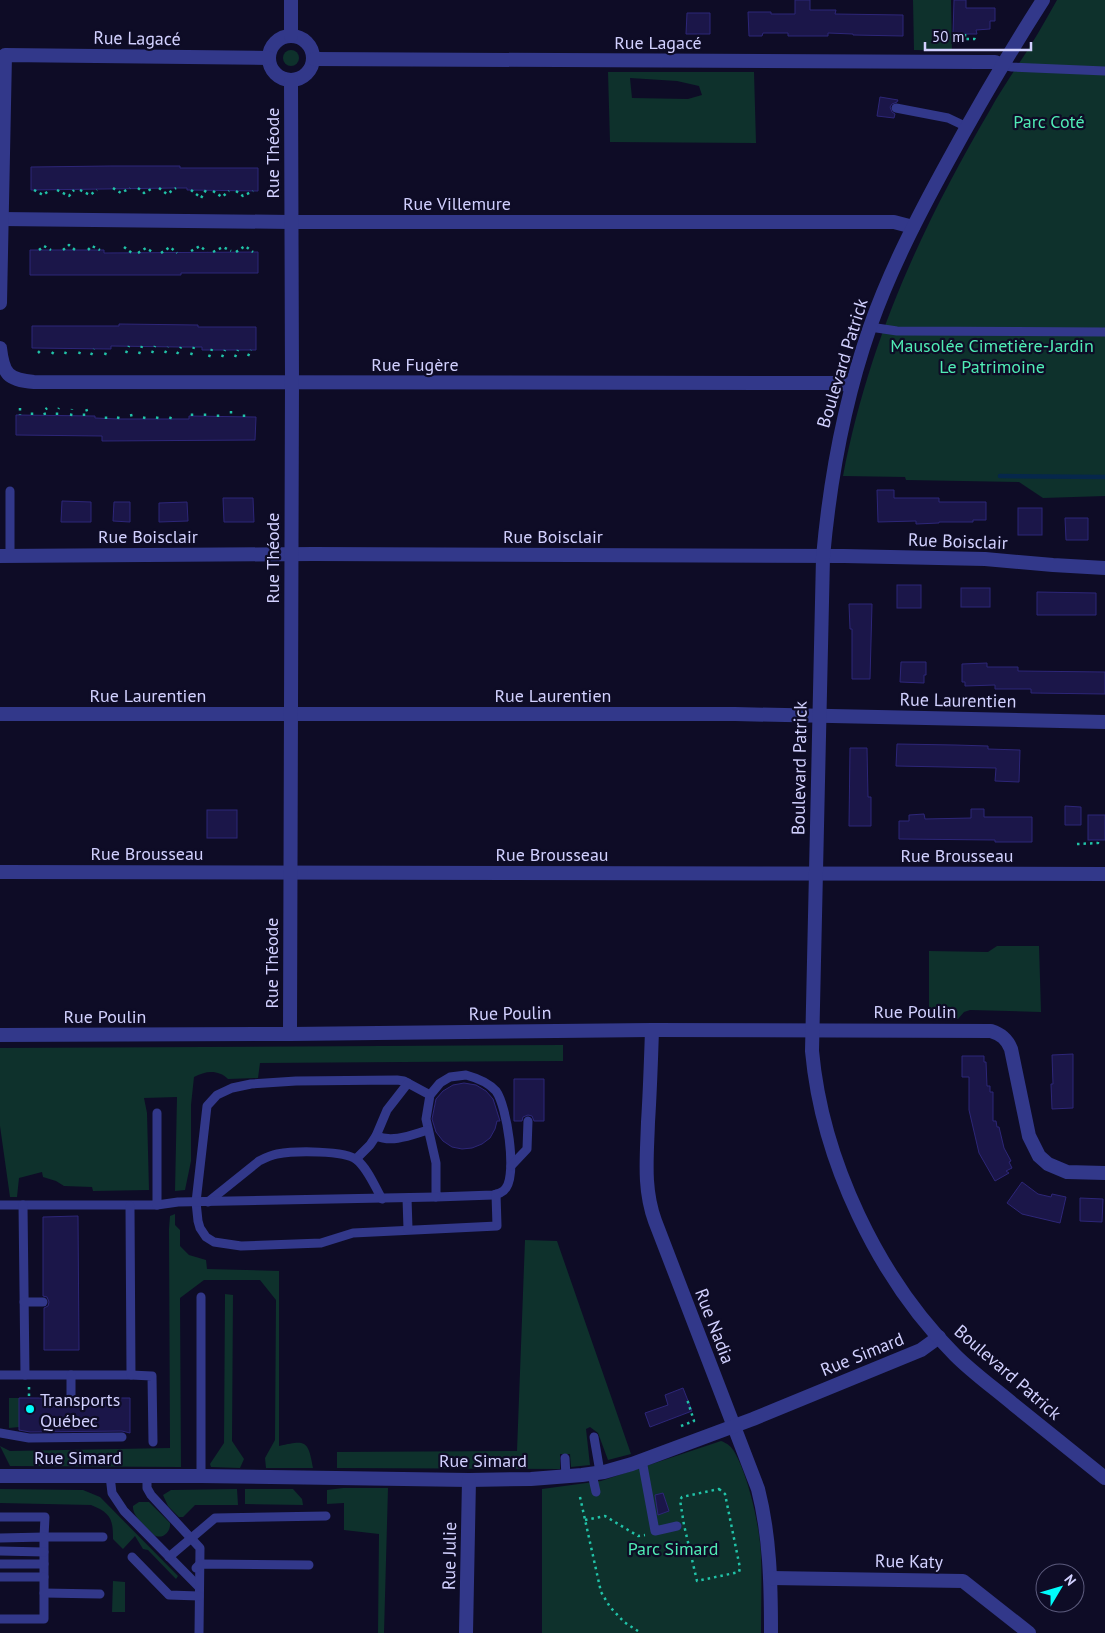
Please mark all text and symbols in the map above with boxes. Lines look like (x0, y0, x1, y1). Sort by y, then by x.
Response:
scale bar (925, 20, 1031, 52)
street label: Rue Lagacé (93, 26, 181, 50)
text: 50 m (932, 27, 965, 46)
street label: Rue Lagacé (614, 31, 702, 54)
street label: Rue Théode (261, 108, 284, 198)
park label: Parc Coté (1013, 110, 1085, 133)
street label: Rue Villemure (403, 192, 511, 215)
street label: Boulevard Patrick (811, 295, 873, 431)
park label: Mausolée Cimetière-Jardin Le Patrimoine (890, 334, 1094, 378)
street label: Rue Fugère (371, 353, 459, 376)
street label: Rue Théode (261, 513, 284, 603)
street label: Rue Boisclair (98, 525, 198, 548)
street label: Rue Boisclair (503, 525, 603, 548)
street label: Rue Boisclair (908, 528, 1008, 554)
street label: Rue Laurentien (90, 684, 206, 707)
street label: Rue Laurentien (495, 684, 611, 707)
street label: Rue Laurentien (899, 687, 1017, 713)
street label: Boulevard Patrick (786, 700, 812, 835)
street label: Rue Brousseau (90, 842, 204, 865)
street label: Rue Brousseau (495, 843, 609, 866)
street label: Rue Brousseau (900, 844, 1014, 867)
street label: Rue Théode (260, 918, 283, 1008)
street label: Rue Poulin (874, 1000, 956, 1023)
street label: Rue Poulin (468, 1001, 552, 1025)
street label: Rue Poulin (64, 1005, 146, 1028)
street label: Rue Nadia (690, 1285, 740, 1367)
street label: Boulevard Patrick (950, 1319, 1066, 1425)
street label: Rue Simard (817, 1327, 907, 1381)
place label: Transports Québec (40, 1388, 120, 1432)
marker: Transports Québec (24, 1403, 36, 1415)
street label: Rue Simard (34, 1446, 122, 1469)
street label: Rue Simard (439, 1449, 527, 1472)
street label: Rue Julie (437, 1522, 461, 1590)
park label: Parc Simard (628, 1537, 718, 1560)
street label: Rue Katy (875, 1549, 944, 1573)
north arrow (1035, 1563, 1085, 1613)
text: N (1060, 1571, 1080, 1589)

